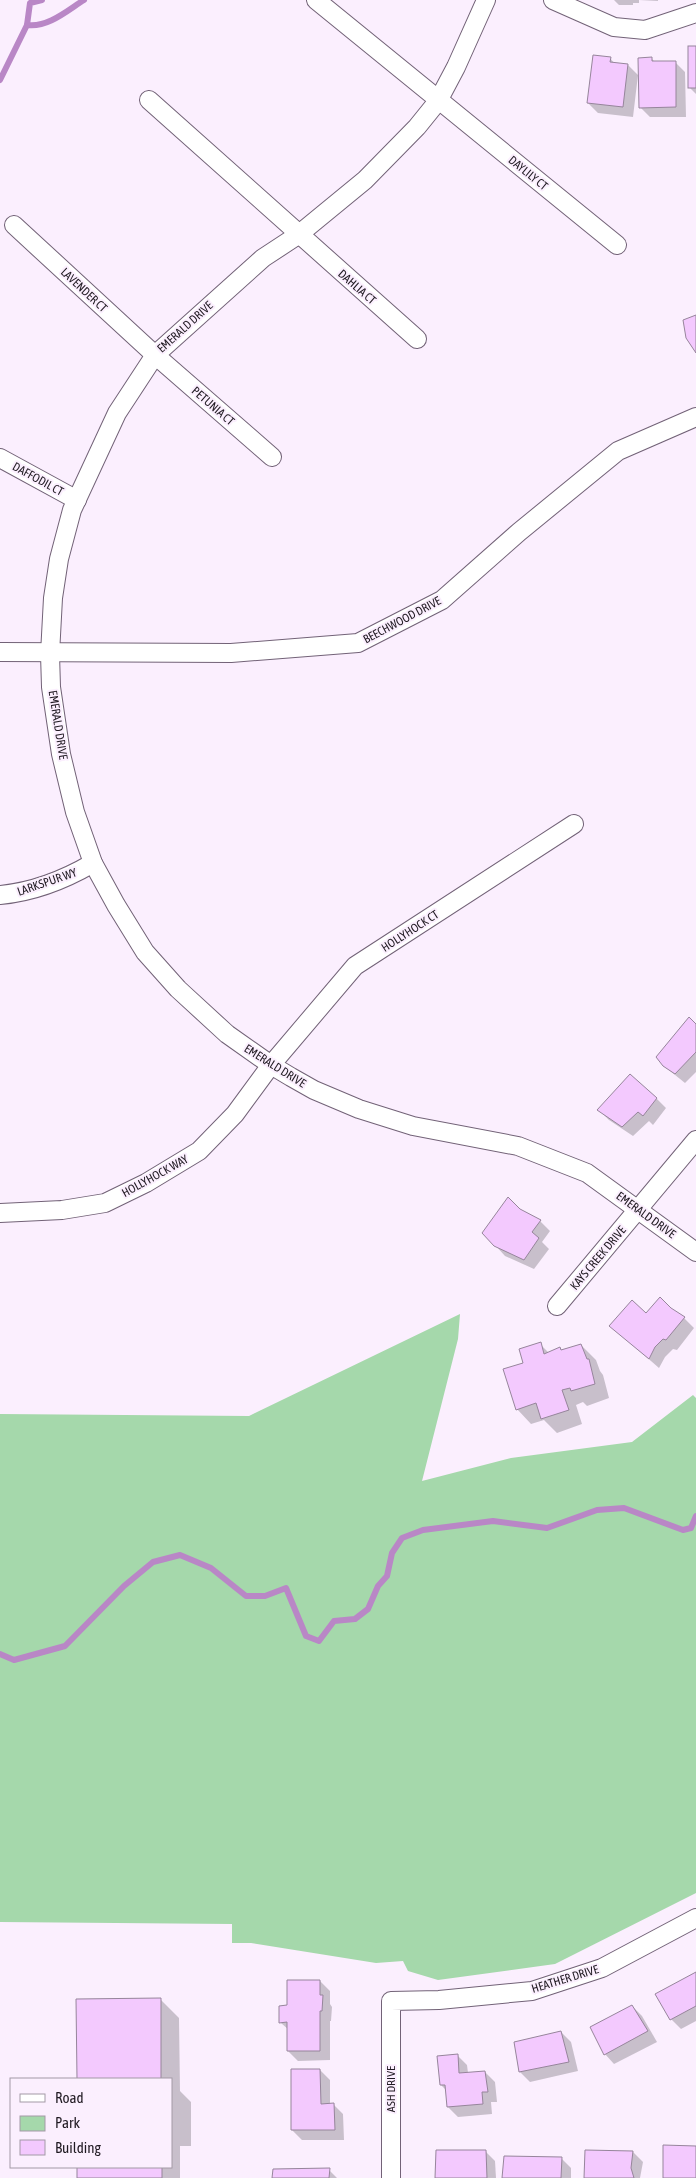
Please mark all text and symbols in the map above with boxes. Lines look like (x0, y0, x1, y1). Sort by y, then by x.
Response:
street label: DAYLILY CT (506, 153, 551, 194)
street label: LAVENDER CT (58, 265, 111, 316)
street label: DAHLIA CT (335, 267, 379, 308)
street label: EMERALD DRIVE (154, 298, 216, 356)
street label: PETUNIA CT (189, 384, 238, 429)
street label: DAFFODIL CT (10, 459, 67, 499)
street label: BEECHWOOD DRIVE (361, 594, 443, 646)
street label: EMERALD DRIVE (46, 689, 70, 761)
street label: LARKSPUR WY (15, 865, 79, 899)
street label: HOLLYHOCK CT (379, 907, 442, 955)
street label: EMERALD DRIVE (242, 1042, 308, 1090)
street label: HOLLYHOCK WAY (119, 1152, 191, 1200)
street label: EMERALD DRIVE (614, 1189, 678, 1241)
street label: KAYS CREEK DRIVE (567, 1223, 629, 1293)
street label: HEATHER DRIVE (530, 1962, 600, 1996)
street label: ASH DRIVE (384, 2066, 398, 2112)
legend (10, 2078, 172, 2168)
text: Road (55, 2089, 84, 2106)
text: Park (55, 2114, 80, 2131)
text: Building (55, 2139, 101, 2156)

